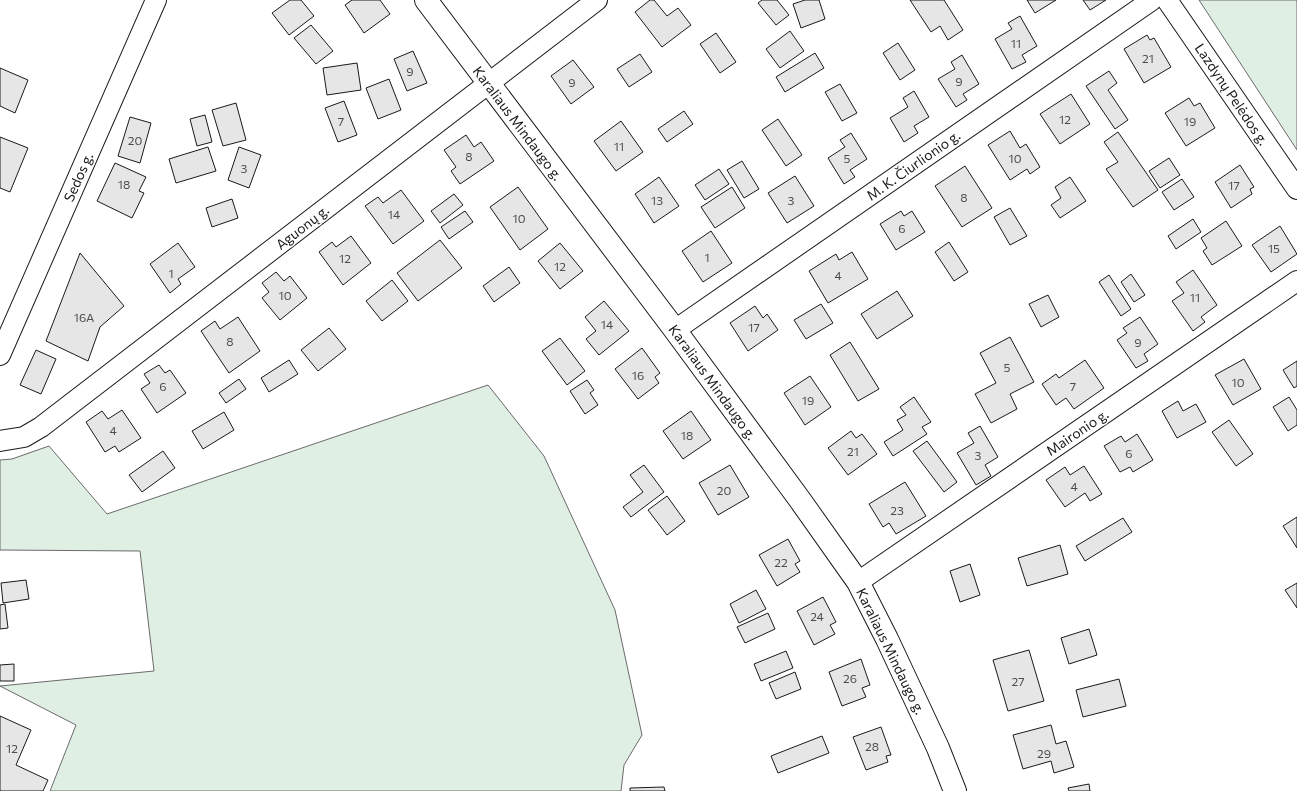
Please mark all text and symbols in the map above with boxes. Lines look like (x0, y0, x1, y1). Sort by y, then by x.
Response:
house number: 11 (1011, 36, 1021, 50)
street label: Lazdynų Pelėdos g. (1192, 40, 1272, 148)
house number: 21 (1142, 51, 1154, 65)
street label: Karaliaus Mindaugo g. (470, 63, 566, 183)
house number: 9 (406, 64, 414, 78)
house number: 9 (955, 74, 963, 88)
house number: 9 (568, 75, 576, 89)
house number: 12 (1059, 112, 1071, 126)
house number: 7 (338, 114, 344, 128)
house number: 19 (1184, 114, 1196, 128)
street label: M. K. Čiurlionio g. (863, 126, 963, 204)
house number: 20 (128, 133, 142, 147)
house number: 11 (614, 139, 624, 153)
house number: 8 (465, 149, 473, 163)
street label: Sedos g. (60, 150, 96, 204)
house number: 5 (844, 151, 851, 165)
house number: 10 (1009, 151, 1022, 165)
house number: 3 (241, 161, 248, 175)
house number: 18 (118, 177, 130, 191)
house number: 17 (1228, 178, 1240, 192)
house number: 8 (960, 190, 968, 204)
house number: 13 (651, 193, 663, 207)
house number: 3 (788, 193, 795, 207)
street label: Aguonų g. (272, 201, 332, 253)
house number: 14 (388, 207, 400, 221)
house number: 10 (513, 211, 526, 225)
house number: 6 (898, 221, 906, 235)
house number: 15 (1268, 241, 1280, 255)
house number: 1 (704, 250, 710, 264)
house number: 12 (339, 251, 351, 265)
house number: 12 (554, 259, 566, 273)
house number: 1 (168, 266, 174, 280)
house number: 4 (834, 268, 842, 282)
house number: 10 (279, 288, 292, 302)
house number: 11 (1190, 290, 1200, 304)
house number: 16A (74, 310, 94, 324)
house number: 14 (601, 317, 613, 331)
house number: 17 (748, 320, 760, 334)
street label: Karaliaus Mindaugo g. (665, 321, 761, 443)
house number: 8 (226, 334, 234, 348)
house number: 9 (1134, 335, 1142, 349)
house number: 5 (1004, 360, 1011, 374)
house number: 16 (632, 368, 644, 382)
house number: 10 (1232, 375, 1245, 389)
house number: 6 (159, 379, 167, 393)
house number: 7 (1070, 379, 1076, 393)
house number: 19 (802, 393, 814, 407)
street label: Maironio g. (1043, 405, 1111, 459)
house number: 4 (109, 423, 117, 437)
house number: 18 (681, 428, 693, 442)
house number: 21 (847, 444, 859, 458)
house number: 6 (1125, 446, 1133, 460)
house number: 3 (975, 448, 982, 462)
house number: 4 (1070, 479, 1078, 493)
house number: 20 (717, 483, 731, 497)
house number: 23 (890, 503, 904, 517)
house number: 22 (774, 555, 788, 569)
street label: Karaliaus Mindaugo g. (853, 585, 929, 717)
house number: 24 (810, 609, 824, 623)
house number: 26 (843, 671, 857, 685)
house number: 27 (1012, 674, 1024, 688)
house number: 28 (865, 739, 879, 753)
house number: 12 (6, 741, 18, 755)
house number: 29 (1037, 746, 1051, 760)

